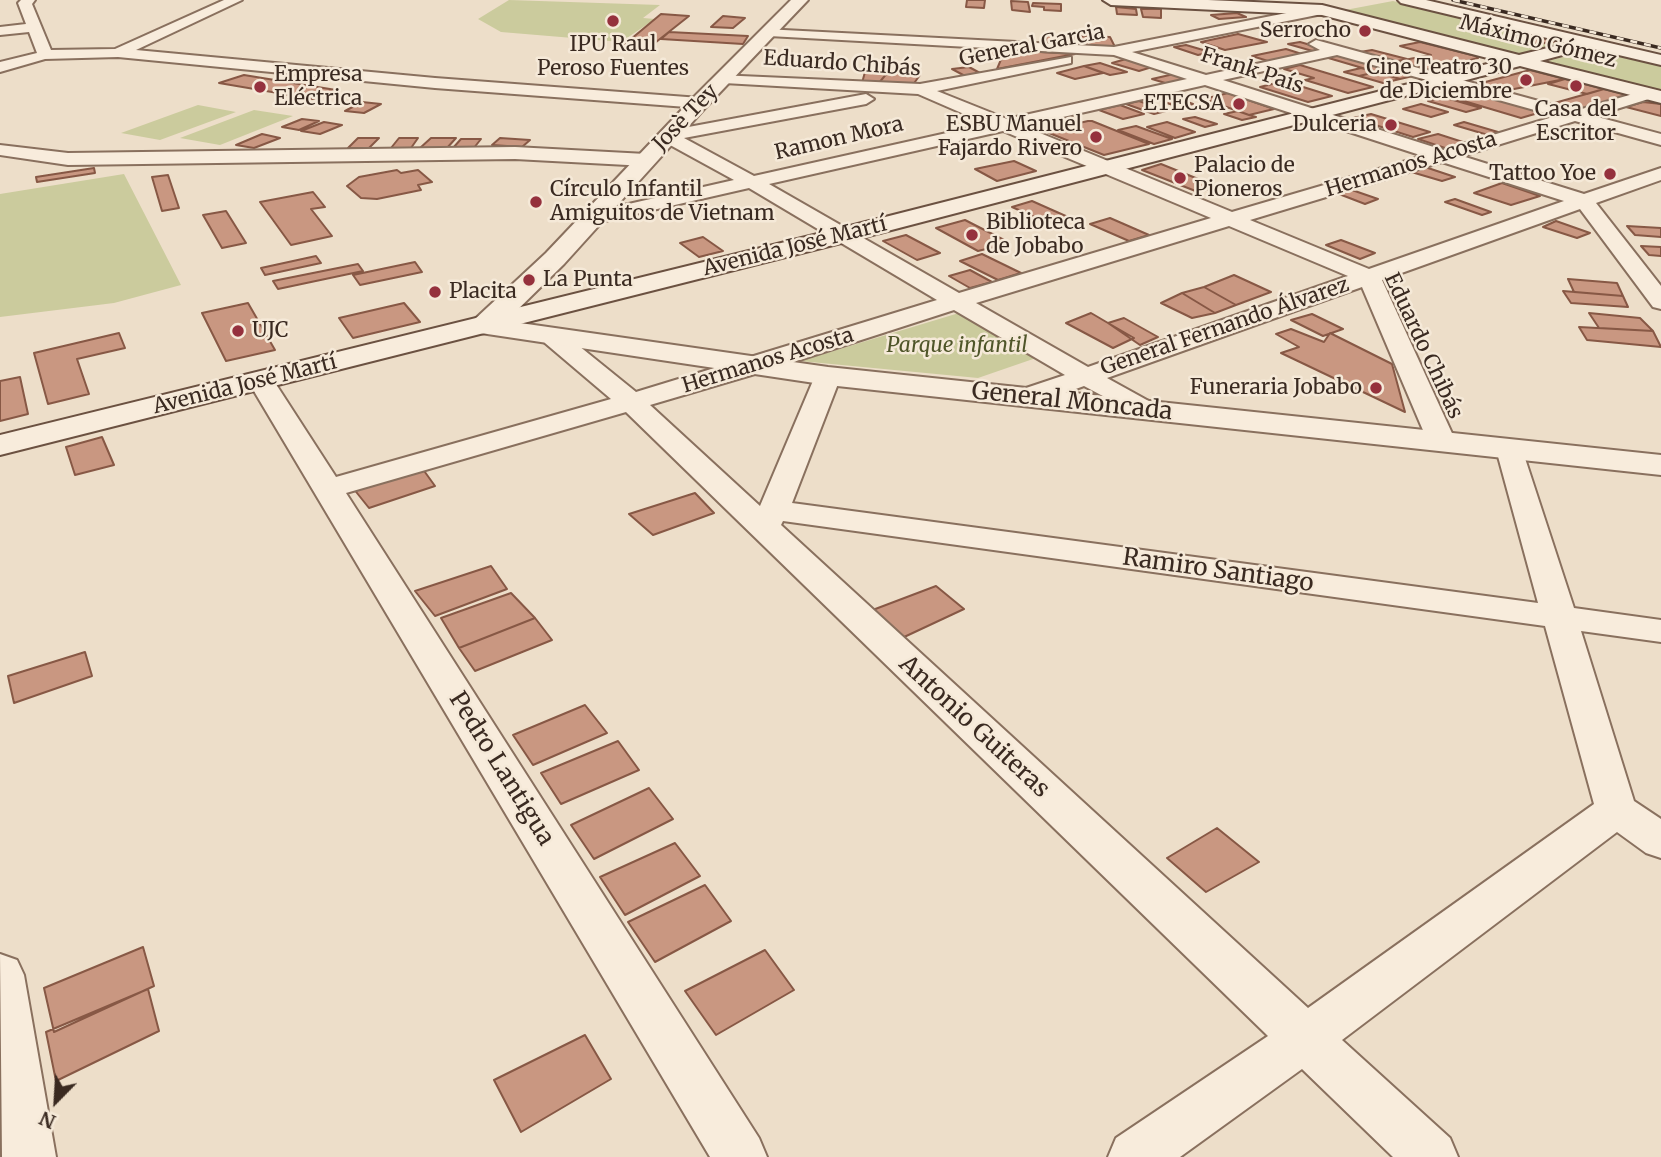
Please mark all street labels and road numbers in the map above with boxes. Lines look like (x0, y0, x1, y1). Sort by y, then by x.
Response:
street label: Máximo Gómez (1457, 10, 1619, 74)
street label: General Garcia (957, 20, 1107, 72)
street label: Frank País (1197, 43, 1307, 99)
street label: Eduardo Chibás (762, 46, 922, 82)
street label: Josè Tey (648, 79, 724, 157)
street label: Ramon Mora (772, 112, 906, 166)
street label: Hermanos Acosta (1322, 127, 1500, 203)
street label: Avenida José Martí (701, 212, 889, 282)
street label: Eduardo Chibás (1378, 269, 1468, 423)
street label: General Fernando Álvarez (1098, 273, 1352, 381)
street label: Hermanos Acosta (679, 323, 857, 399)
street label: Avenida José Martí (151, 350, 339, 420)
street label: General Moncada (970, 377, 1174, 427)
street label: Ramiro Santiago (1121, 543, 1315, 599)
street label: Antonio Guiteras (893, 650, 1055, 804)
street label: Pedro Lantigua (442, 687, 560, 851)

